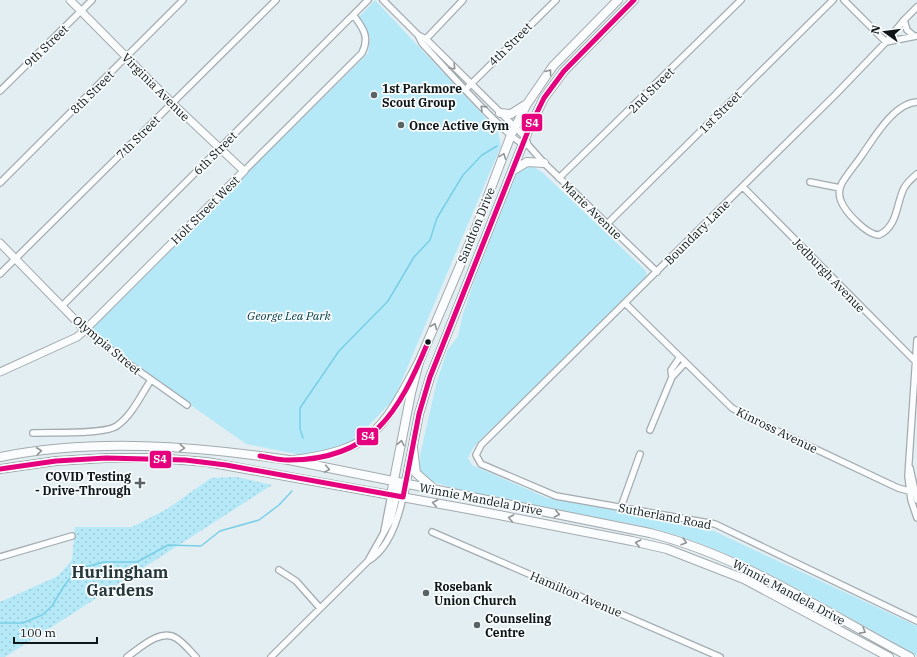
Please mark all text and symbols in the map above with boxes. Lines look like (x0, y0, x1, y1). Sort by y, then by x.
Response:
north arrow (865, 12, 905, 52)
street label: 4th Street (485, 19, 535, 69)
street label: 9th Street (21, 21, 71, 71)
text: N (867, 23, 883, 35)
street label: Virginia Avenue (119, 50, 193, 124)
one-way arrow (448, 62, 456, 69)
street label: 2nd Street (625, 64, 677, 116)
street label: 8th Street (67, 67, 117, 117)
one-way arrow (544, 69, 551, 76)
place label: 1st Parkmore Scout Group (382, 81, 462, 110)
street label: 1st Street (696, 88, 744, 136)
marker: 1st Parkmore Scout Group (369, 90, 379, 100)
one-way arrow (480, 105, 488, 112)
street label: 7th Street (113, 112, 163, 162)
line badge: S4 (521, 113, 543, 132)
text: S4 (525, 116, 539, 130)
place label: Once Active Gym (409, 118, 510, 133)
marker: Once Active Gym (396, 120, 406, 130)
street label: 6th Street (190, 128, 240, 178)
one-way arrow (498, 153, 506, 160)
street label: Holt Street West (168, 173, 242, 247)
street label: Marie Avenue (559, 178, 625, 242)
street label: Sandton Drive (454, 185, 498, 265)
street label: Boundary Lane (661, 196, 733, 268)
street label: Jedburgh Avenue (790, 234, 868, 316)
park label: George Lea Park (247, 308, 332, 323)
street label: Olympia Street (70, 312, 144, 378)
one-way arrow (429, 323, 437, 330)
unlabelled marker (423, 337, 433, 347)
street label: Kinross Avenue (734, 404, 820, 456)
line badge: S4 (356, 427, 379, 446)
text: S4 (361, 429, 375, 443)
one-way arrow (396, 440, 405, 447)
one-way arrow (179, 444, 185, 453)
one-way arrow (36, 447, 42, 456)
line badge: S4 (149, 450, 172, 469)
text: S4 (153, 452, 167, 466)
one-way arrow (324, 465, 331, 473)
place label: COVID Testing - Drive-Through (35, 469, 131, 498)
marker: COVID Testing - Drive-Through (134, 477, 146, 489)
street label: Winnie Mandela Drive (418, 480, 544, 518)
one-way arrow (432, 500, 439, 508)
street label: Sutherland Road (617, 500, 713, 532)
one-way arrow (554, 509, 560, 518)
one-way arrow (508, 514, 514, 522)
one-way arrow (680, 538, 687, 546)
one-way arrow (635, 539, 642, 547)
street label: Winnie Mandela Drive (730, 556, 848, 628)
district label: Hurlingham Gardens (72, 562, 169, 600)
street label: Hamilton Avenue (528, 568, 624, 620)
place label: Rosebank Union Church (434, 579, 517, 608)
marker: Rosebank Union Church (421, 588, 431, 598)
place label: Counseling Centre (485, 611, 551, 640)
scale bar (14, 619, 97, 645)
marker: Counseling Centre (472, 620, 482, 630)
text: 100 m (20, 625, 56, 640)
one-way arrow (859, 626, 866, 633)

